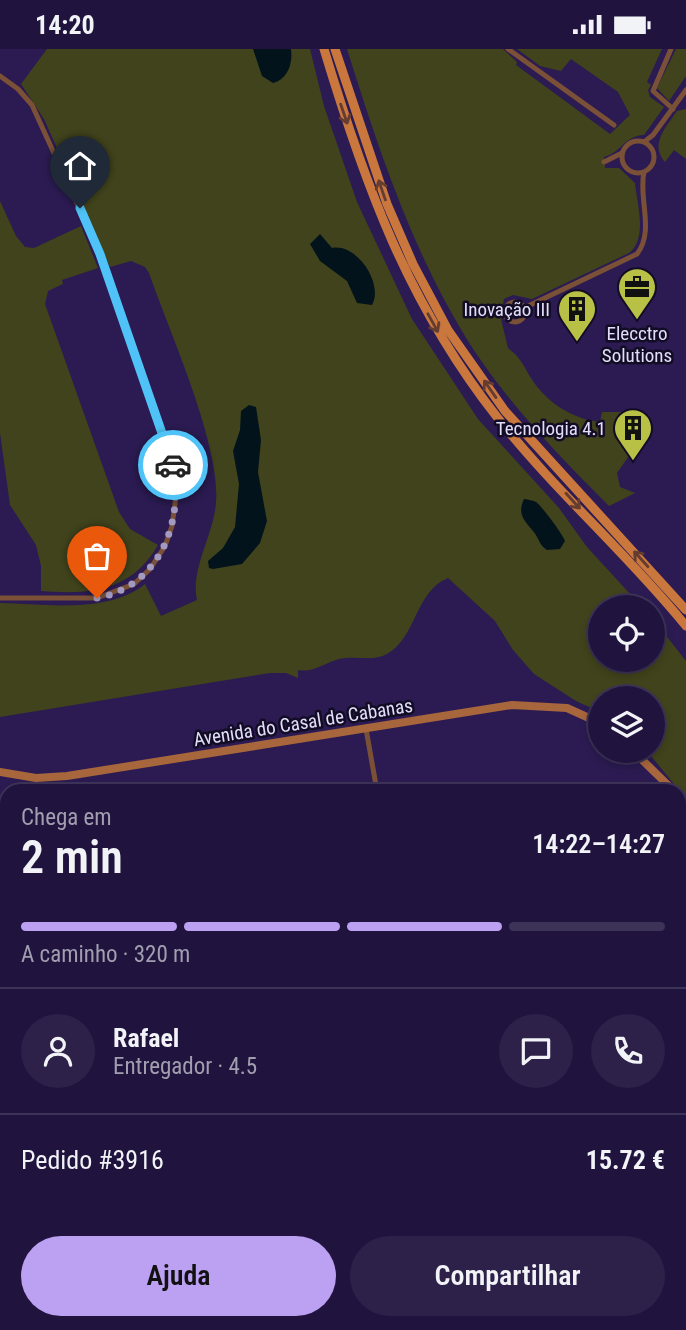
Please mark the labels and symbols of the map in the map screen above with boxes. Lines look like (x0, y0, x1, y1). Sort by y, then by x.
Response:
one-way arrow (339, 103, 351, 125)
pin (50, 136, 110, 208)
one-way arrow (375, 180, 387, 202)
office icon: Elecctro Solutions (616, 266, 658, 321)
building icon: Inovação III (556, 288, 598, 343)
place label: Inovação III (464, 298, 550, 321)
one-way arrow (427, 312, 440, 333)
place label: Elecctro Solutions (602, 322, 672, 367)
one-way arrow (483, 380, 497, 400)
building icon: Tecnologia 4.1 (612, 407, 654, 462)
place label: Tecnologia 4.1 (496, 417, 606, 440)
courier (138, 430, 208, 500)
one-way arrow (565, 492, 581, 510)
pin (67, 526, 127, 598)
one-way arrow (633, 550, 649, 568)
street label: Avenida do Casal de Cabanas (192, 694, 414, 751)

